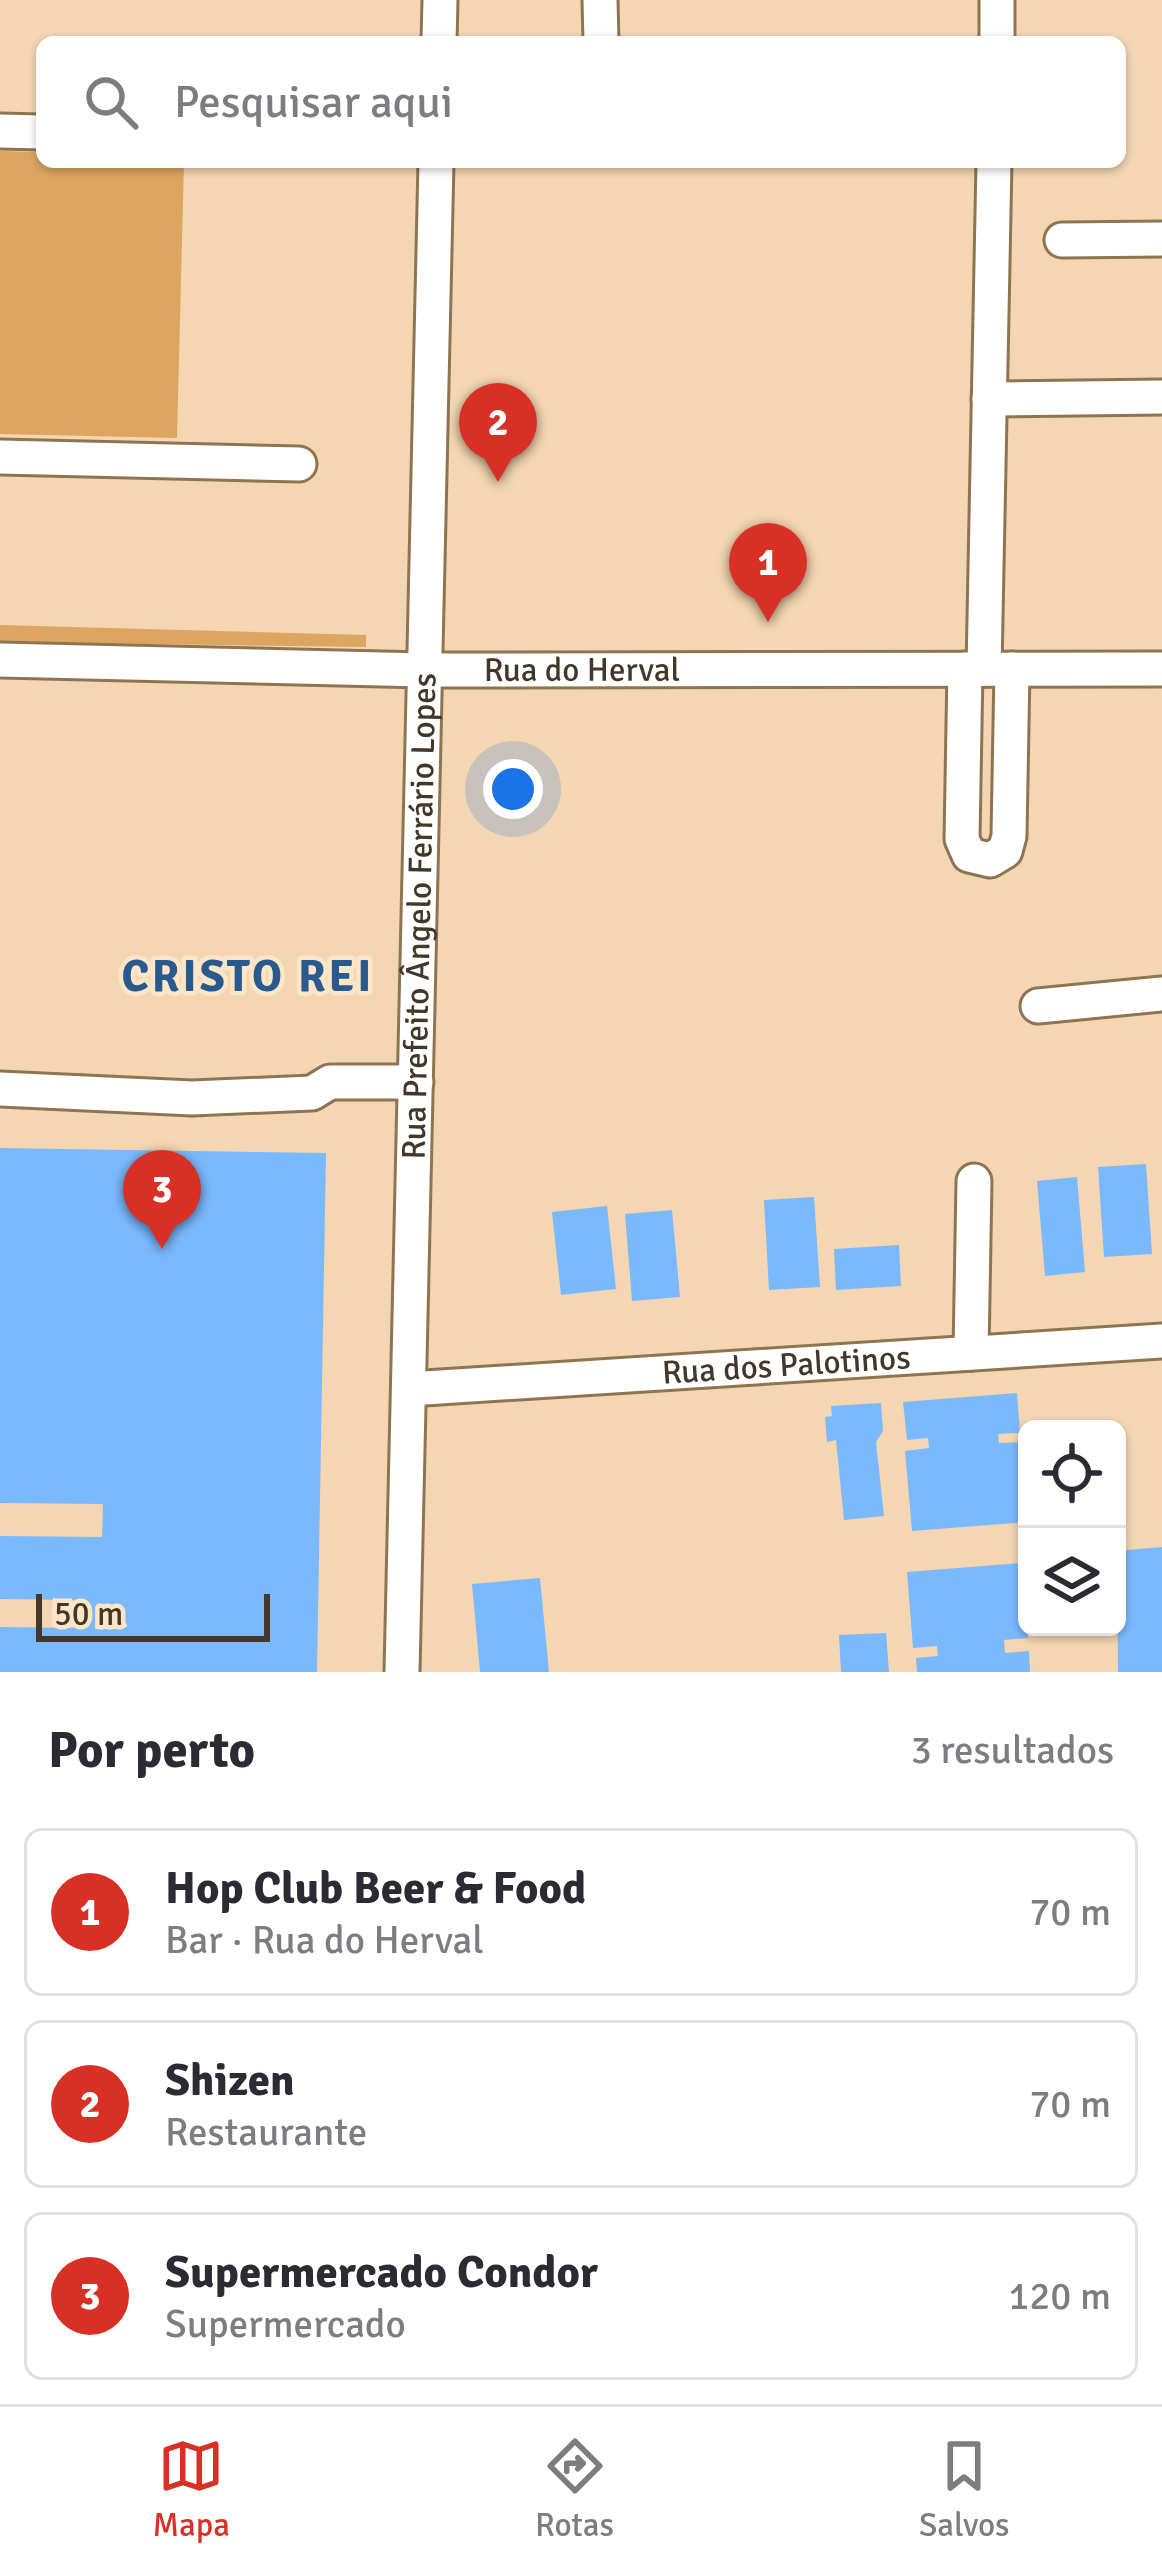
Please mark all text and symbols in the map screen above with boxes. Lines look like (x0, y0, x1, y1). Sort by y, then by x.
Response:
search box (36, 36, 1126, 168)
icon: search (78, 69, 144, 135)
text: Pesquisar aqui (174, 75, 453, 130)
pin: 2 (459, 383, 537, 482)
pin: 1 (729, 523, 807, 622)
street label: Rua do Herval (484, 649, 680, 690)
street label: Rua Prefeito Ângelo Ferrário Lopes (393, 672, 445, 1160)
your location (483, 759, 543, 819)
district label: CRISTO REI (121, 949, 375, 1004)
pin: 3 (123, 1150, 201, 1249)
street label: Rua dos Palotinos (661, 1337, 912, 1393)
map controls (1018, 1420, 1126, 1636)
button: locate (1018, 1420, 1126, 1528)
button: layers (1018, 1528, 1126, 1636)
scale bar (36, 1588, 270, 1641)
text: 50 m (54, 1594, 123, 1635)
text: Por perto (48, 1719, 255, 1782)
text: 3 resultados (911, 1726, 1114, 1774)
text: Hop Club Beer & Food (165, 1861, 586, 1916)
text: 1 (79, 1888, 101, 1936)
text: 70 m (1029, 1888, 1111, 1936)
text: Bar · Rua do Herval (165, 1916, 484, 1964)
text: Shizen (165, 2053, 295, 2108)
text: 2 (79, 2080, 101, 2128)
text: 70 m (1029, 2080, 1111, 2128)
text: Restaurante (165, 2108, 367, 2156)
text: Supermercado Condor (165, 2245, 598, 2300)
text: 3 (79, 2272, 101, 2320)
text: 120 m (1008, 2272, 1111, 2320)
text: Supermercado (165, 2300, 406, 2348)
tab: Mapa (152, 2433, 230, 2546)
tab: Rotas (535, 2433, 614, 2546)
tab: Salvos (919, 2433, 1010, 2546)

